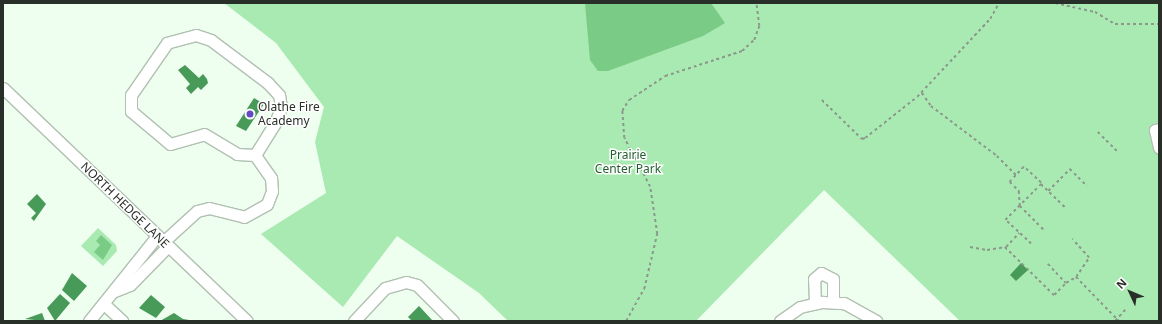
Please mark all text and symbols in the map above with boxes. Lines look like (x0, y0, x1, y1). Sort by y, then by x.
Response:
place label: Olathe Fire Academy (258, 100, 320, 128)
marker: Olathe Fire Academy (245, 109, 255, 119)
park label: Prairie Center Park (595, 148, 661, 176)
street label: NORTH HEDGE LANE (78, 159, 172, 251)
north arrow (1110, 272, 1150, 312)
text: N (1112, 275, 1130, 292)

